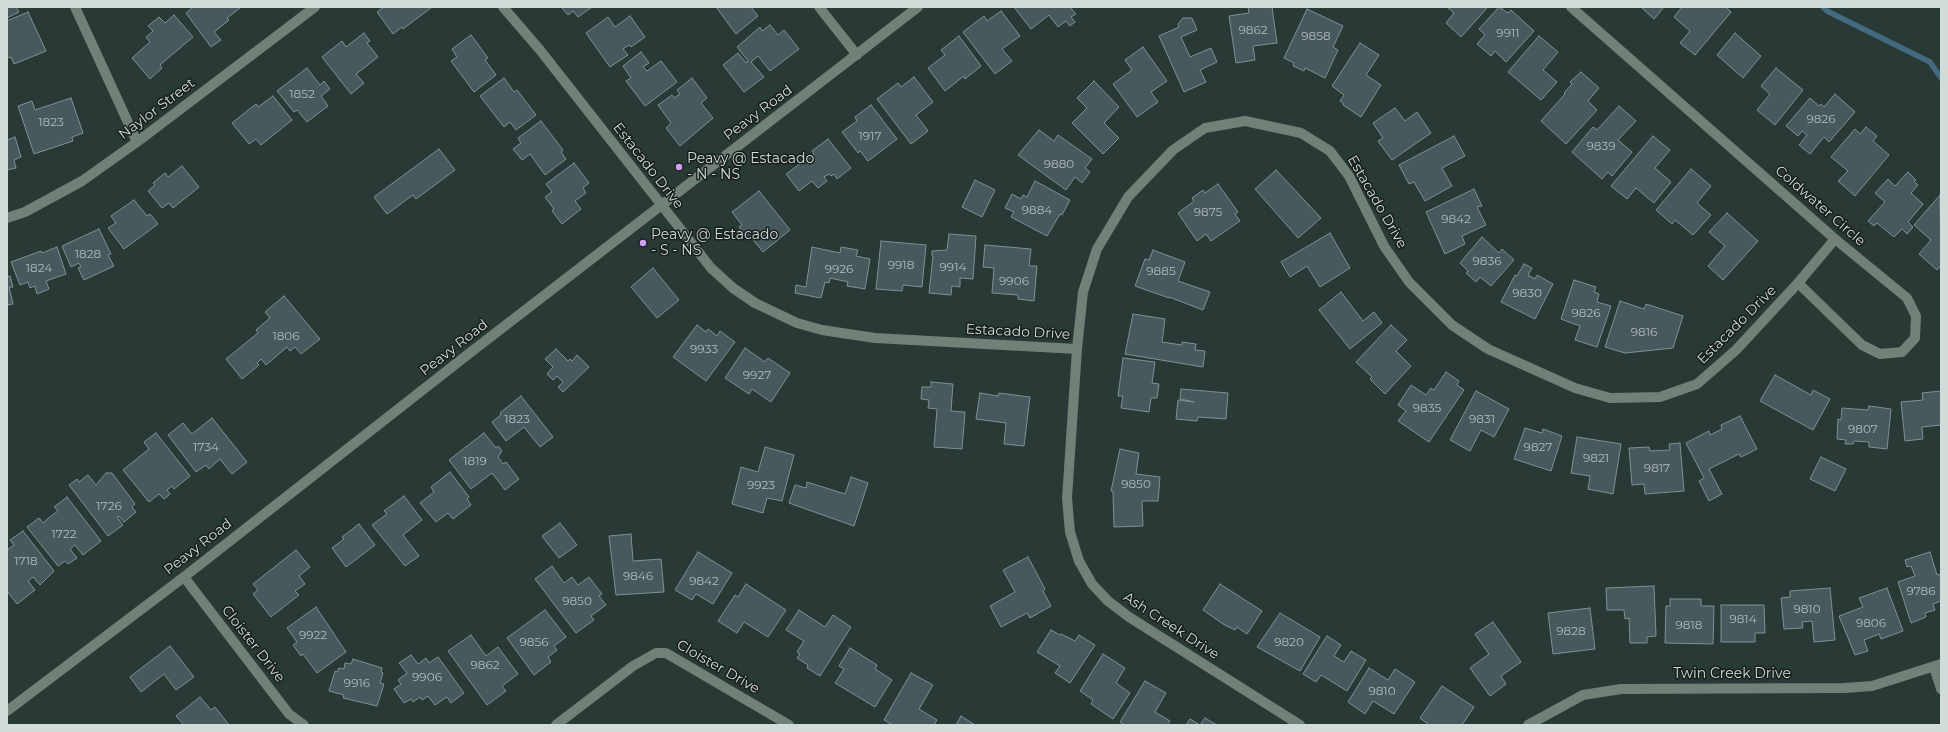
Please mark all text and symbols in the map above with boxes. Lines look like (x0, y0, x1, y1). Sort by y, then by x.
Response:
house number: 9862 (1238, 23, 1268, 37)
house number: 9911 (1496, 26, 1520, 40)
house number: 9858 (1301, 29, 1331, 43)
street label: Naylor Street (116, 75, 198, 143)
street label: Peavy Road (720, 82, 796, 144)
house number: 1852 (289, 87, 315, 101)
house number: 9826 (1806, 112, 1836, 126)
house number: 1823 (38, 115, 64, 129)
street label: Estacado Drive (609, 120, 687, 212)
house number: 1917 (858, 129, 882, 143)
house number: 9839 (1586, 139, 1616, 153)
place label: Peavy @ Estacado - N - NS (687, 151, 814, 184)
street label: Estacado Drive (1344, 153, 1410, 251)
house number: 9880 (1044, 157, 1074, 171)
marker: Peavy @ Estacado - N - NS (674, 162, 684, 172)
street label: Coldwater Circle (1771, 162, 1869, 250)
house number: 9884 (1022, 203, 1052, 217)
house number: 9875 (1194, 205, 1222, 219)
house number: 9842 (1441, 212, 1471, 226)
place label: Peavy @ Estacado - S - NS (651, 227, 778, 260)
marker: Peavy @ Estacado - S - NS (638, 238, 648, 248)
house number: 1828 (75, 247, 101, 261)
house number: 9836 (1472, 254, 1502, 268)
house number: 9918 (888, 258, 914, 272)
house number: 9914 (940, 260, 966, 274)
house number: 1824 (26, 261, 52, 275)
house number: 9926 (825, 262, 853, 276)
house number: 9885 (1146, 264, 1176, 278)
house number: 9906 (999, 274, 1029, 288)
street label: Estacado Drive (1694, 282, 1780, 368)
house number: 9830 (1512, 286, 1542, 300)
house number: 9826 (1571, 306, 1601, 320)
street label: Peavy Road (417, 316, 491, 380)
street label: Estacado Drive (965, 321, 1071, 343)
house number: 9816 (1631, 325, 1657, 339)
house number: 1806 (272, 329, 300, 343)
house number: 9933 (690, 342, 718, 356)
house number: 9927 (743, 368, 771, 382)
house number: 9835 (1413, 401, 1441, 415)
house number: 1823 (504, 412, 530, 426)
house number: 9831 (1469, 412, 1495, 426)
house number: 9807 (1848, 422, 1878, 436)
house number: 1734 (193, 440, 219, 454)
house number: 9827 (1524, 440, 1552, 454)
house number: 9821 (1583, 451, 1609, 465)
house number: 1819 (463, 454, 487, 468)
house number: 9817 (1644, 461, 1670, 475)
house number: 9850 (1121, 477, 1151, 491)
house number: 9923 (747, 478, 775, 492)
house number: 1726 (96, 499, 122, 513)
street label: Peavy Road (161, 515, 235, 579)
house number: 1722 (51, 527, 77, 541)
house number: 1718 (14, 554, 38, 568)
house number: 9846 (623, 569, 653, 583)
house number: 9842 (689, 574, 719, 588)
house number: 9786 (1906, 584, 1936, 598)
street label: Ash Creek Drive (1120, 589, 1222, 663)
house number: 9850 (562, 594, 592, 608)
street label: Cloister Drive (218, 602, 288, 686)
house number: 9810 (1793, 602, 1821, 616)
house number: 9814 (1729, 612, 1757, 626)
house number: 9806 (1856, 616, 1886, 630)
house number: 9818 (1676, 618, 1702, 632)
house number: 9828 (1556, 624, 1586, 638)
house number: 9922 (299, 628, 327, 642)
house number: 9856 (519, 635, 549, 649)
house number: 9820 (1274, 635, 1304, 649)
street label: Cloister Drive (674, 637, 762, 697)
house number: 9862 (470, 658, 500, 672)
street label: Twin Creek Drive (1673, 666, 1791, 682)
house number: 9906 (412, 670, 442, 684)
house number: 9916 (344, 676, 370, 690)
house number: 9810 (1368, 684, 1396, 698)

